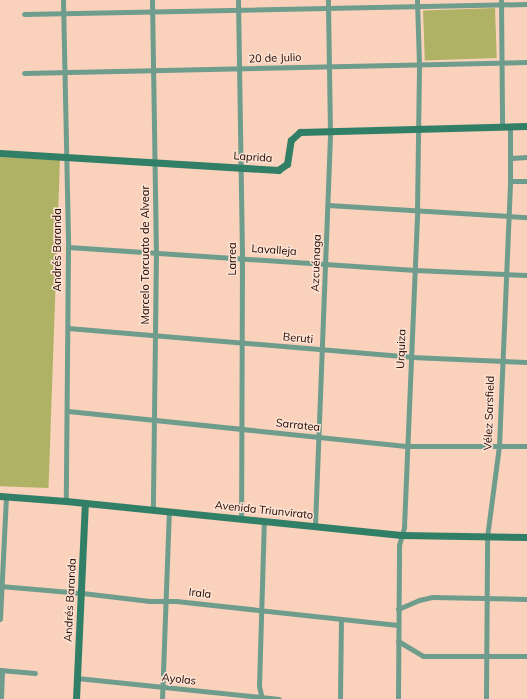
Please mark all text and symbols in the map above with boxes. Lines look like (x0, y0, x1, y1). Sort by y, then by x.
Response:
street label: 20 de Julio (248, 50, 302, 66)
street label: Laprida (233, 149, 273, 165)
street label: Marcelo Torcuato de Alvear (138, 186, 152, 324)
street label: Andrés Baranda (50, 208, 64, 292)
street label: Azcuénaga (308, 234, 324, 292)
street label: Larrea (225, 242, 239, 276)
street label: Lavalleja (251, 242, 297, 258)
street label: Urquiza (394, 329, 408, 369)
street label: Beruti (282, 330, 314, 346)
street label: Vélez Sarsfield (481, 376, 497, 450)
street label: Sarratea (275, 416, 321, 434)
street label: Avenida Triunvirato (214, 498, 314, 522)
street label: Andrés Baranda (61, 558, 79, 642)
street label: Irala (188, 585, 212, 601)
street label: Ayolas (161, 671, 197, 687)

